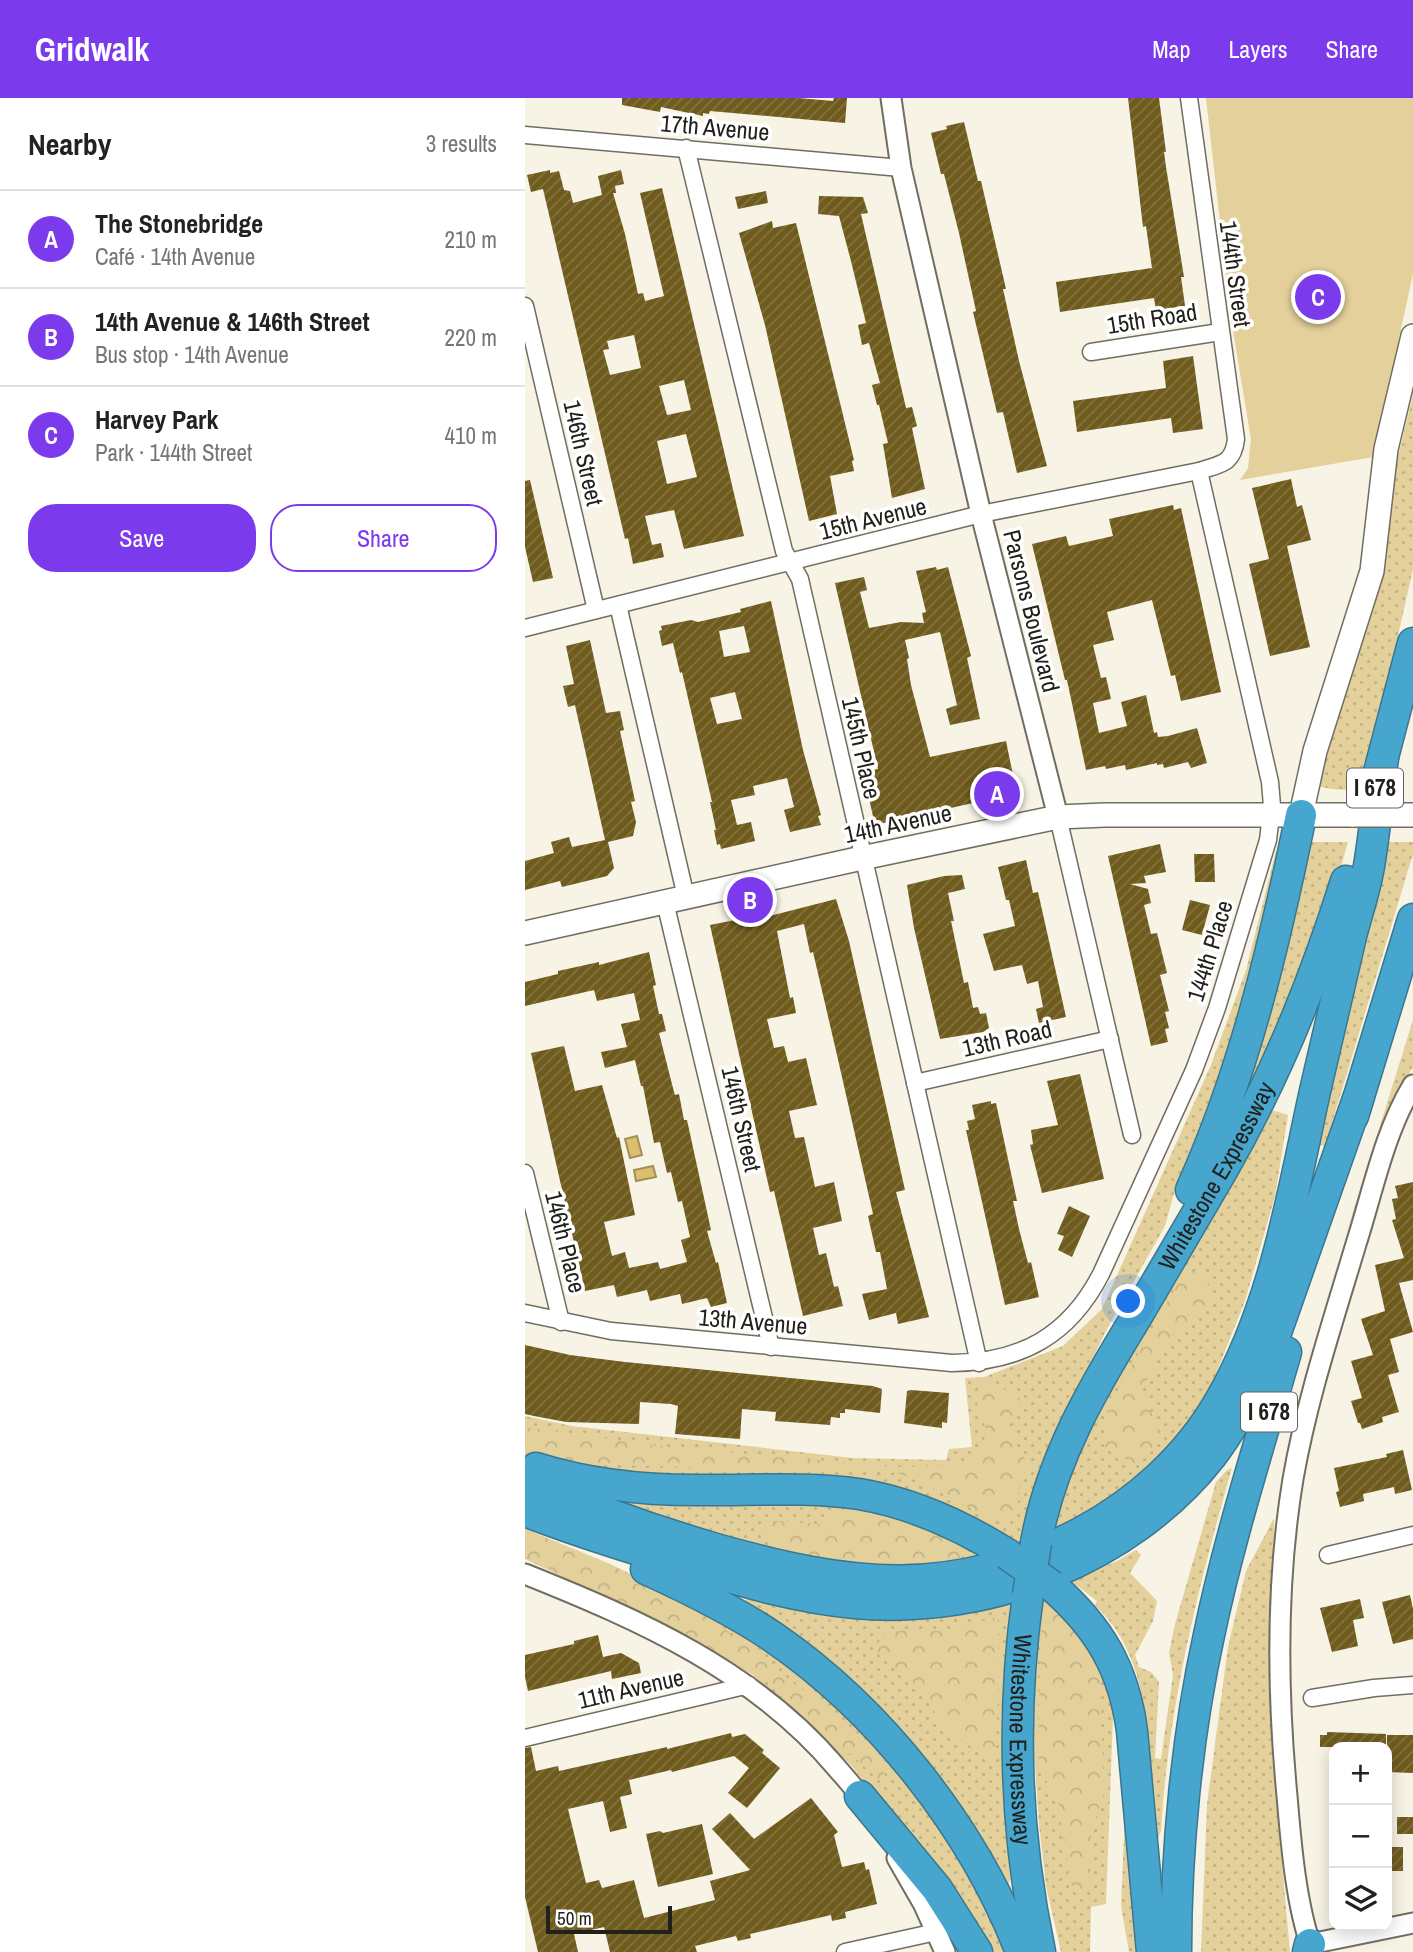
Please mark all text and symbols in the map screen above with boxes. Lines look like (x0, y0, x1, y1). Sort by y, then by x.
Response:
text: Gridwalk (35, 27, 149, 71)
text: Map (1152, 33, 1190, 65)
text: Layers (1228, 33, 1287, 65)
text: Share (1325, 33, 1378, 65)
street label: 17th Avenue (659, 106, 771, 148)
text: Nearby (28, 124, 111, 164)
text: 3 results (426, 128, 497, 159)
text: The Stonebridge (95, 206, 263, 241)
street label: 144th Street (1213, 219, 1259, 330)
text: A (44, 224, 58, 255)
text: 210 m (445, 224, 497, 255)
text: Café · 14th Avenue (95, 241, 255, 272)
pin: C (1295, 271, 1341, 323)
street label: 15th Road (1104, 295, 1199, 341)
text: 14th Avenue & 146th Street (95, 304, 370, 339)
text: B (44, 322, 58, 353)
text: 220 m (445, 322, 497, 353)
text: Bus stop · 14th Avenue (95, 339, 289, 370)
street label: 146th Street (556, 397, 612, 509)
text: Harvey Park (95, 402, 218, 437)
text: C (44, 420, 58, 451)
text: 410 m (445, 420, 497, 451)
text: Park · 144th Street (95, 437, 252, 468)
street label: 15th Avenue (816, 489, 930, 547)
button: Save (28, 504, 256, 572)
button: Share (270, 504, 497, 572)
street label: Parsons Boulevard (996, 526, 1068, 695)
street label: 145th Place (835, 694, 889, 802)
pin: A (974, 768, 1020, 820)
road number: I 678 (1347, 768, 1403, 808)
street label: 14th Avenue (841, 796, 954, 850)
pin: B (727, 874, 773, 926)
street label: 144th Place (1179, 896, 1240, 1005)
street label: 13th Road (959, 1012, 1055, 1064)
street label: 146th Street (714, 1063, 770, 1175)
street label: Whitestone Expressway (1150, 1076, 1281, 1276)
street label: 146th Place (538, 1187, 594, 1296)
your location (1111, 1284, 1145, 1318)
street label: 13th Avenue (697, 1300, 809, 1342)
road number: I 678 (1241, 1392, 1297, 1432)
street label: Whitestone Expressway (1003, 1633, 1040, 1847)
street label: 11th Avenue (575, 1660, 687, 1716)
map controls (1329, 1742, 1392, 1931)
button: + (1329, 1742, 1392, 1805)
button: − (1329, 1805, 1392, 1868)
button: layers (1329, 1868, 1392, 1931)
scale bar (546, 1903, 672, 1935)
text: 50 m (557, 1905, 592, 1931)

